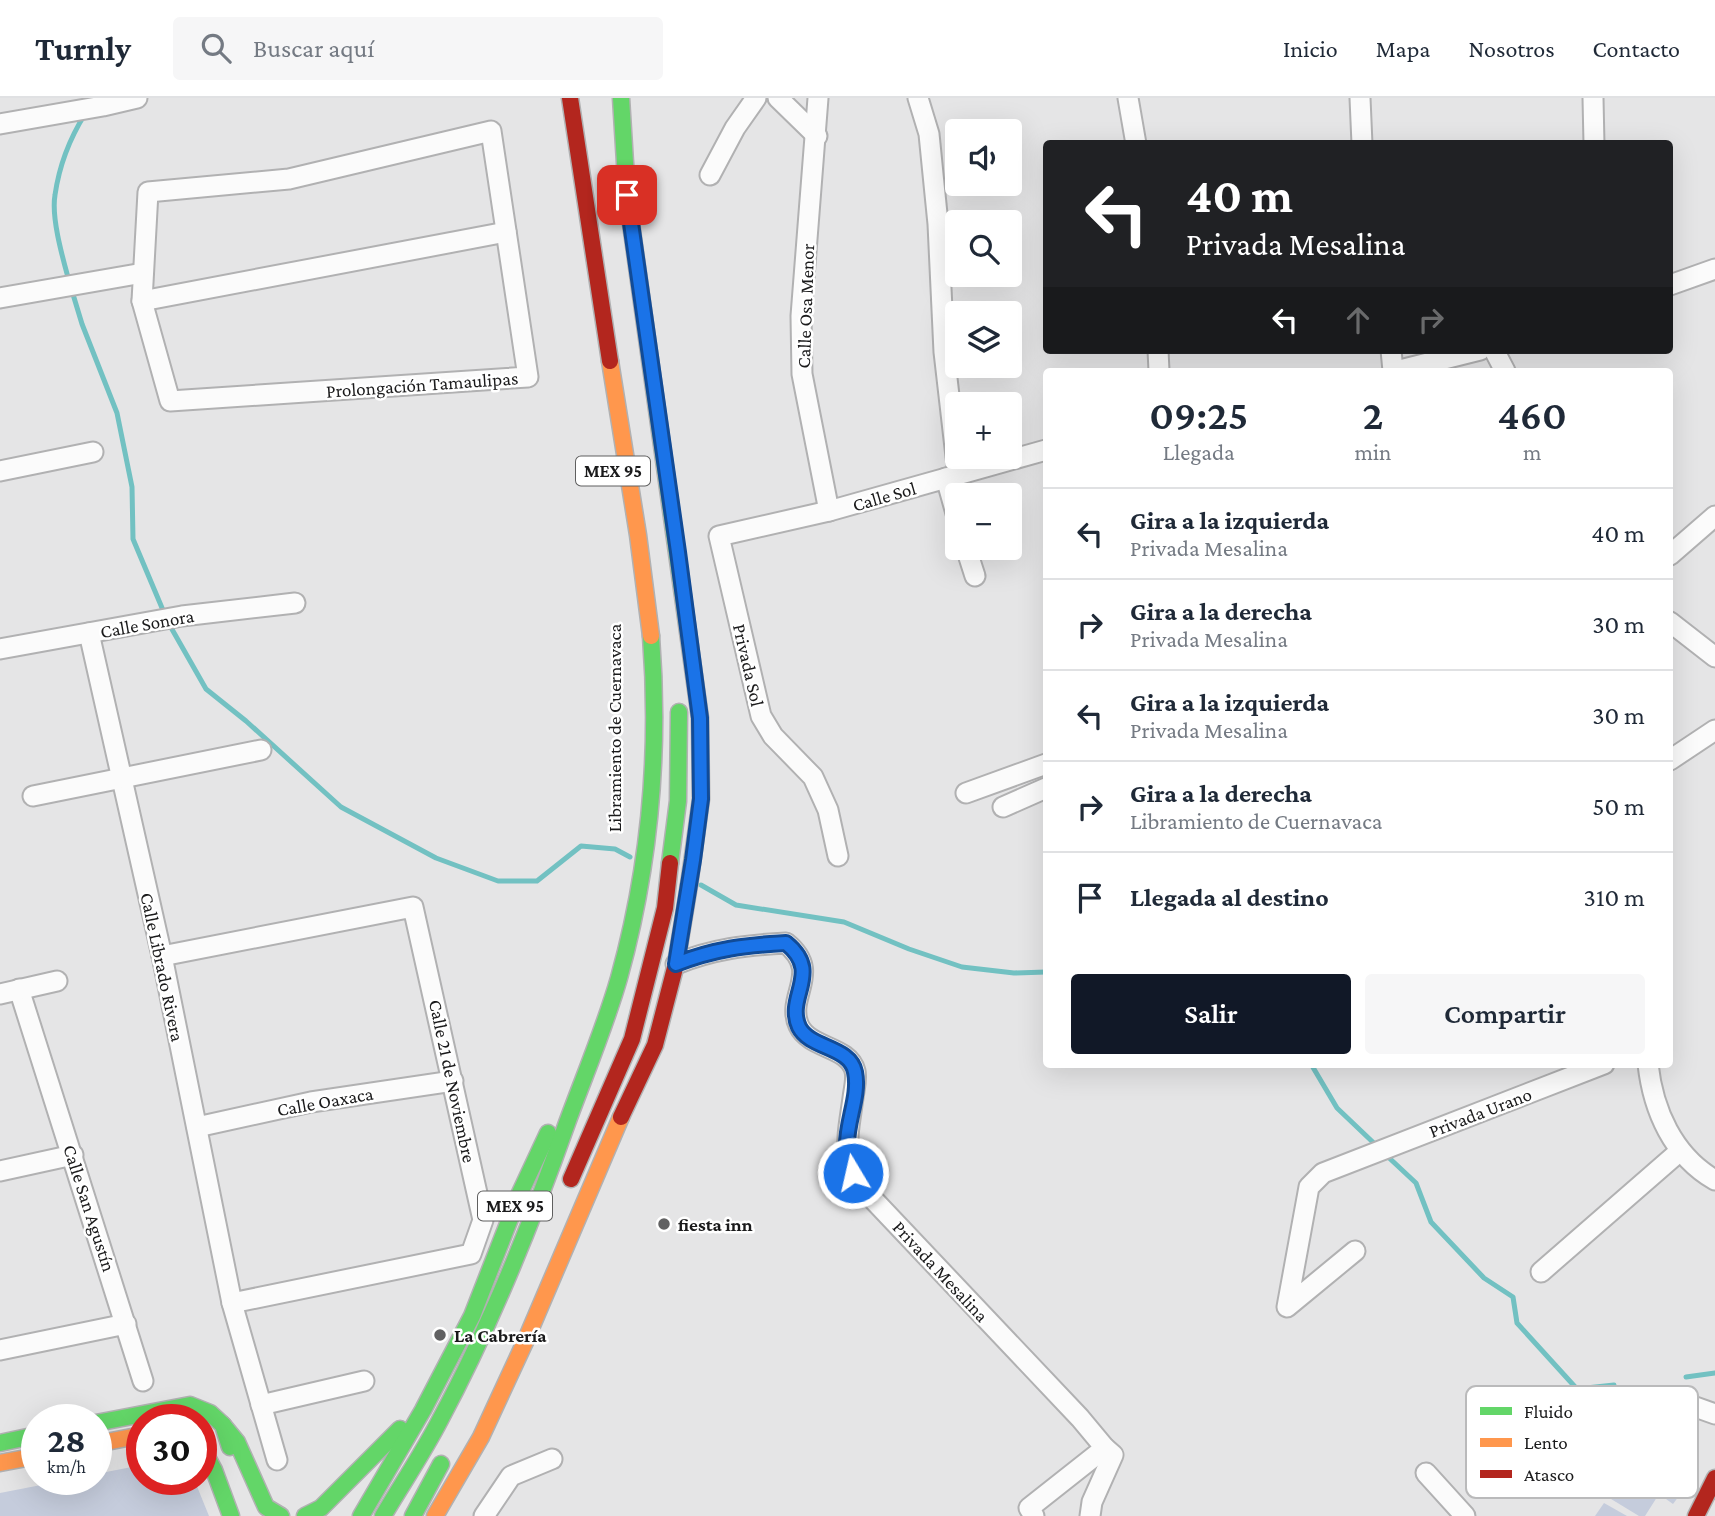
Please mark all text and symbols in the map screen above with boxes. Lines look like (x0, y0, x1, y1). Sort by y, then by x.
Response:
search box (173, 17, 663, 80)
icon: search (197, 29, 235, 67)
text: Turnly (35, 30, 131, 67)
text: Buscar aquí (253, 34, 374, 63)
text: Inicio (1283, 35, 1338, 62)
text: Mapa (1376, 35, 1430, 62)
text: Nosotros (1468, 35, 1555, 62)
text: Contacto (1593, 35, 1680, 62)
map controls (945, 119, 1022, 560)
button: sound (945, 119, 1022, 196)
pin (597, 165, 657, 225)
icon: left (1071, 168, 1162, 259)
text: 40 m (1186, 168, 1293, 223)
icon: arrive (608, 176, 646, 214)
button: search (945, 210, 1022, 287)
text: Privada Mesalina (1186, 226, 1406, 262)
street label: Calle Osa Menor (793, 243, 818, 369)
button: layers (945, 301, 1022, 378)
icon: left (1266, 301, 1304, 339)
icon: ahead (1339, 301, 1377, 339)
icon: right (1412, 301, 1450, 339)
street label: Prolongación Tamaulipas (325, 367, 519, 402)
text: 09:25 (1149, 391, 1248, 438)
text: 2 (1363, 391, 1383, 438)
text: 460 (1498, 391, 1567, 438)
button: + (945, 392, 1022, 469)
text: Llegada (1163, 439, 1235, 465)
text: min (1355, 439, 1391, 465)
text: m (1523, 439, 1541, 465)
road number: MEX 95 (576, 456, 650, 486)
street label: Calle Sol (850, 477, 918, 516)
button: − (945, 483, 1022, 560)
text: Gira a la izquierda (1130, 506, 1329, 535)
icon: left (1071, 515, 1109, 553)
text: 40 m (1591, 519, 1645, 548)
text: Privada Mesalina (1130, 535, 1288, 561)
text: Gira a la derecha (1130, 597, 1312, 626)
street label: Calle Sonora (99, 605, 196, 642)
icon: right (1071, 606, 1109, 644)
text: 30 m (1592, 610, 1645, 639)
street label: Privada Sol (729, 622, 768, 709)
street label: Libramiento de Cuernavaca (604, 624, 625, 832)
text: Privada Mesalina (1130, 626, 1288, 652)
text: Gira a la izquierda (1130, 688, 1329, 717)
icon: left (1071, 697, 1109, 735)
text: 30 m (1592, 701, 1645, 730)
text: Privada Mesalina (1130, 717, 1288, 743)
text: Gira a la derecha (1130, 779, 1312, 808)
icon: right (1071, 788, 1109, 826)
text: 50 m (1592, 792, 1645, 821)
text: Libramiento de Cuernavaca (1130, 808, 1382, 834)
icon: arrive (1071, 879, 1109, 917)
text: Llegada al destino (1130, 883, 1329, 912)
text: 310 m (1584, 883, 1645, 912)
street label: Calle Librado Rivera (136, 891, 189, 1044)
button: Salir (1071, 974, 1351, 1054)
button: Compartir (1365, 974, 1645, 1054)
street label: Calle 21 de Noviembre (425, 998, 480, 1165)
street label: Calle Oaxaca (275, 1083, 375, 1120)
street label: Privada Urano (1426, 1083, 1534, 1142)
position arrow (816, 1136, 890, 1210)
street label: Calle San Agustín (59, 1142, 120, 1274)
road number: MEX 95 (478, 1191, 552, 1220)
place label: fiesta inn (678, 1214, 753, 1235)
marker: fiesta inn (656, 1216, 672, 1232)
street label: Privada Mesalina (888, 1216, 993, 1326)
place label: La Cabrería (454, 1325, 547, 1346)
marker: La Cabrería (432, 1327, 448, 1343)
legend (1466, 1386, 1698, 1498)
text: Fluido (1524, 1401, 1573, 1422)
speed limit sign: 30 (126, 1404, 217, 1495)
text: 28 (47, 1421, 86, 1460)
text: Lento (1524, 1432, 1568, 1453)
text: km/h (47, 1457, 86, 1477)
text: Atasco (1524, 1464, 1574, 1485)

